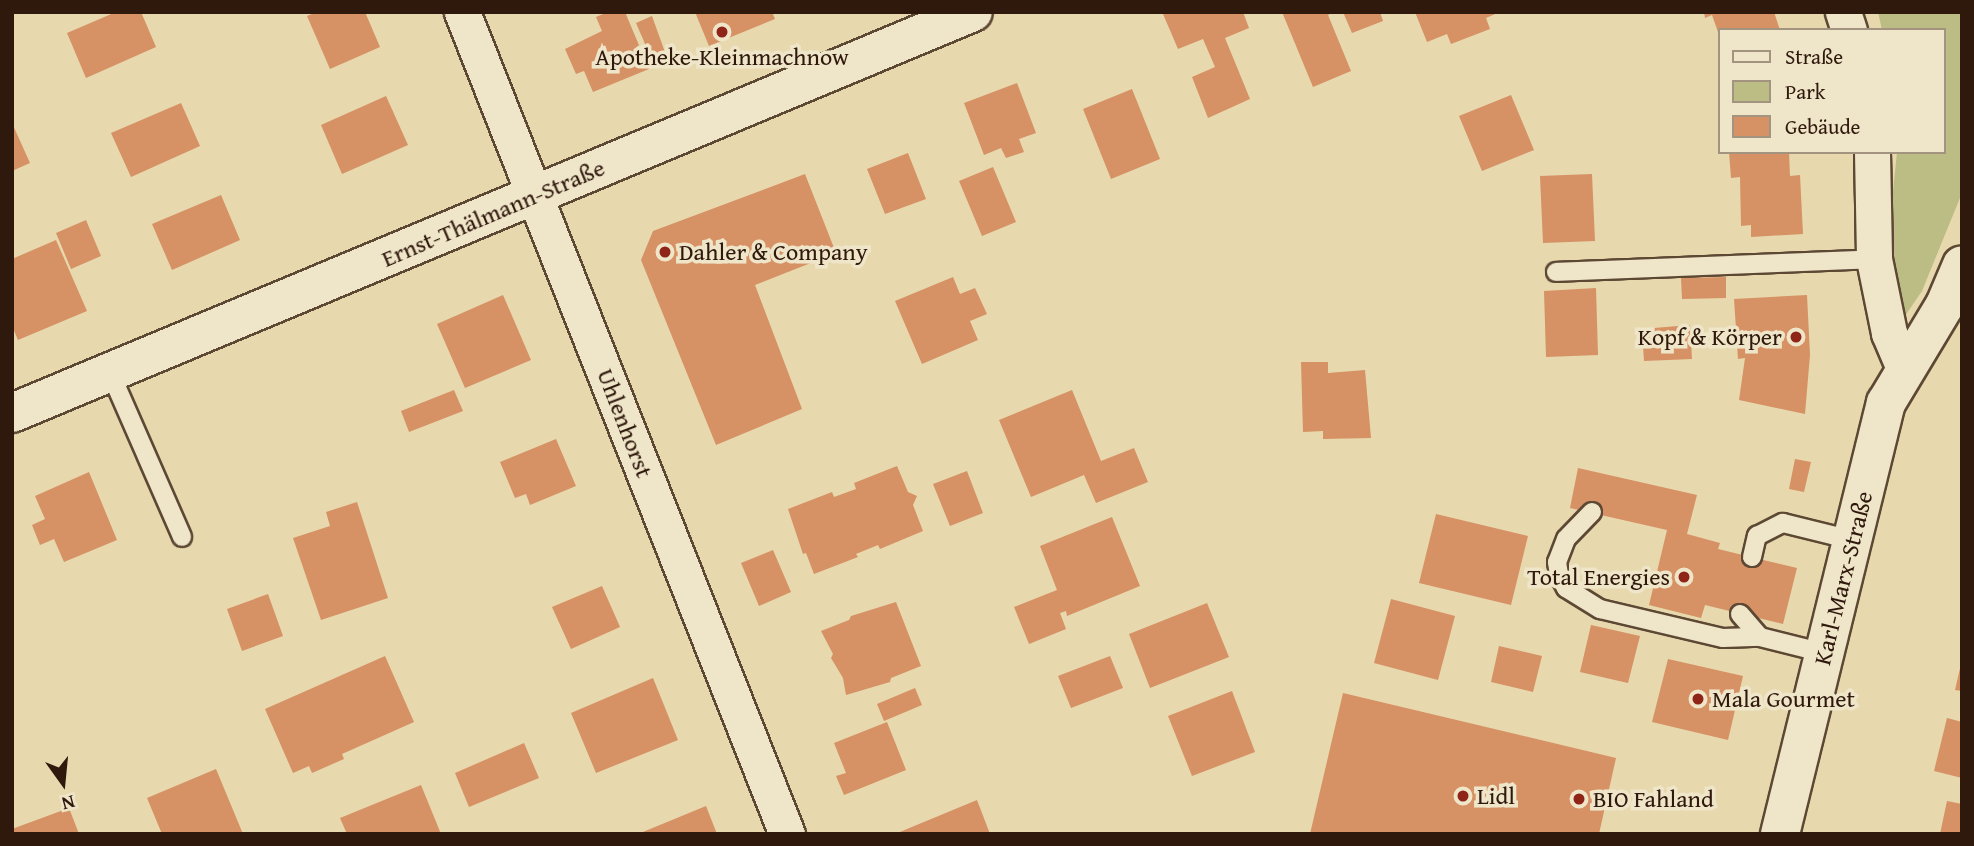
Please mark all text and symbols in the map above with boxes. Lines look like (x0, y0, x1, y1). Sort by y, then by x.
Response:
marker: Apotheke-Kleinmachnow (714, 24, 730, 40)
legend (1718, 28, 1946, 154)
text: Straße (1785, 41, 1843, 72)
place label: Apotheke-Kleinmachnow (595, 43, 849, 71)
text: Park (1785, 76, 1826, 107)
text: Gebäude (1785, 111, 1860, 142)
street label: Ernst-Thälmann-Straße (377, 153, 609, 273)
place label: Dahler & Company (679, 238, 868, 266)
marker: Dahler & Company (657, 244, 673, 260)
place label: Kopf & Körper (1638, 323, 1782, 351)
marker: Kopf & Körper (1788, 329, 1804, 345)
street label: Uhlenhorst (591, 364, 659, 482)
street label: Karl-Marx-Straße (1807, 488, 1879, 668)
place label: Total Energies (1527, 563, 1670, 591)
marker: Total Energies (1676, 569, 1692, 585)
place label: Mala Gourmet (1712, 685, 1855, 713)
marker: Mala Gourmet (1690, 691, 1706, 707)
north arrow (28, 748, 98, 818)
place label: Lidl (1477, 782, 1515, 810)
place label: BIO Fahland (1593, 785, 1714, 813)
text: N (59, 788, 78, 818)
marker: Lidl (1455, 788, 1471, 804)
marker: BIO Fahland (1571, 791, 1587, 807)

